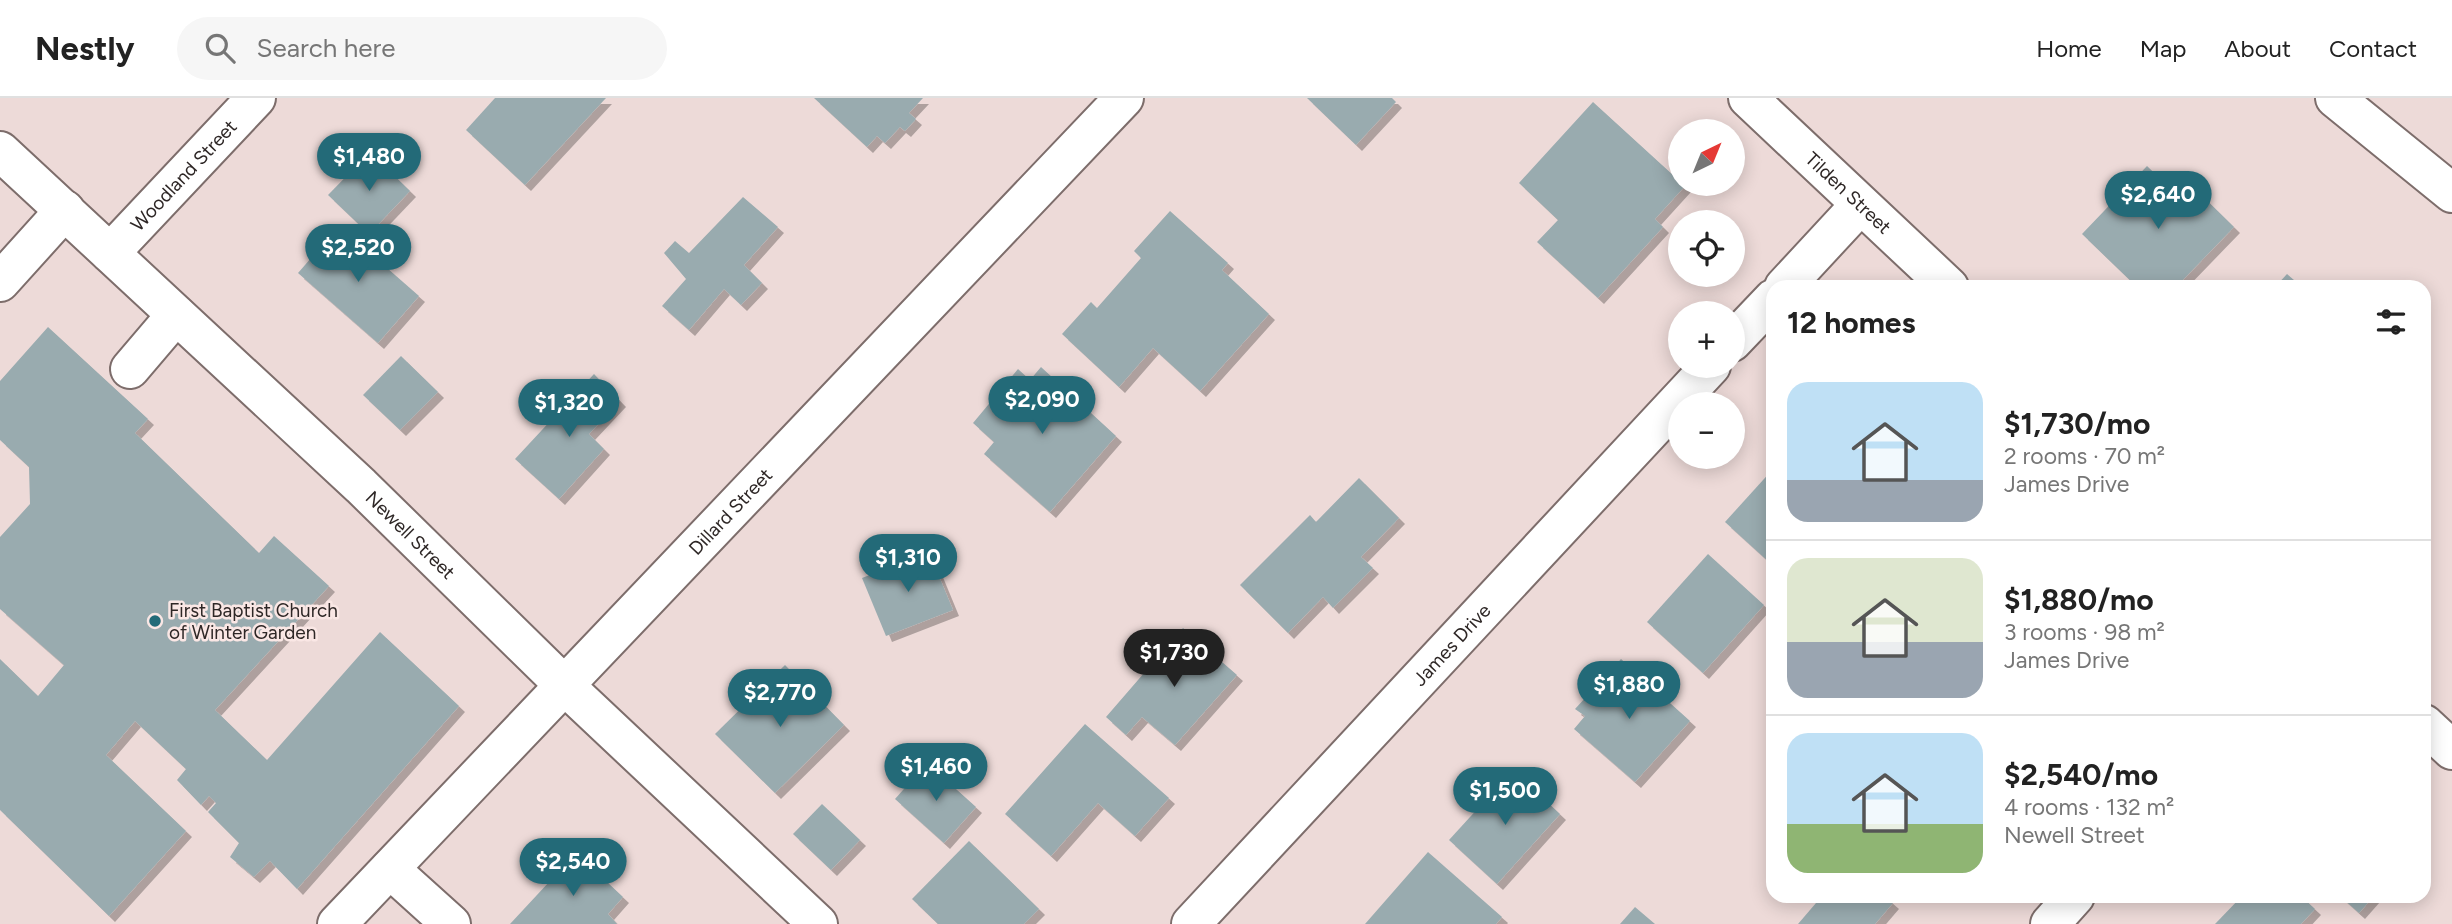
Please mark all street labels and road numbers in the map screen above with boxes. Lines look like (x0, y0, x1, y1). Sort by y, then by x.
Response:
street label: Woodland Street (126, 115, 241, 235)
street label: Tilden Street (1801, 147, 1896, 238)
street label: Dillard Street (684, 463, 777, 559)
street label: Newell Street (361, 486, 460, 584)
street label: James Drive (1408, 599, 1495, 690)

